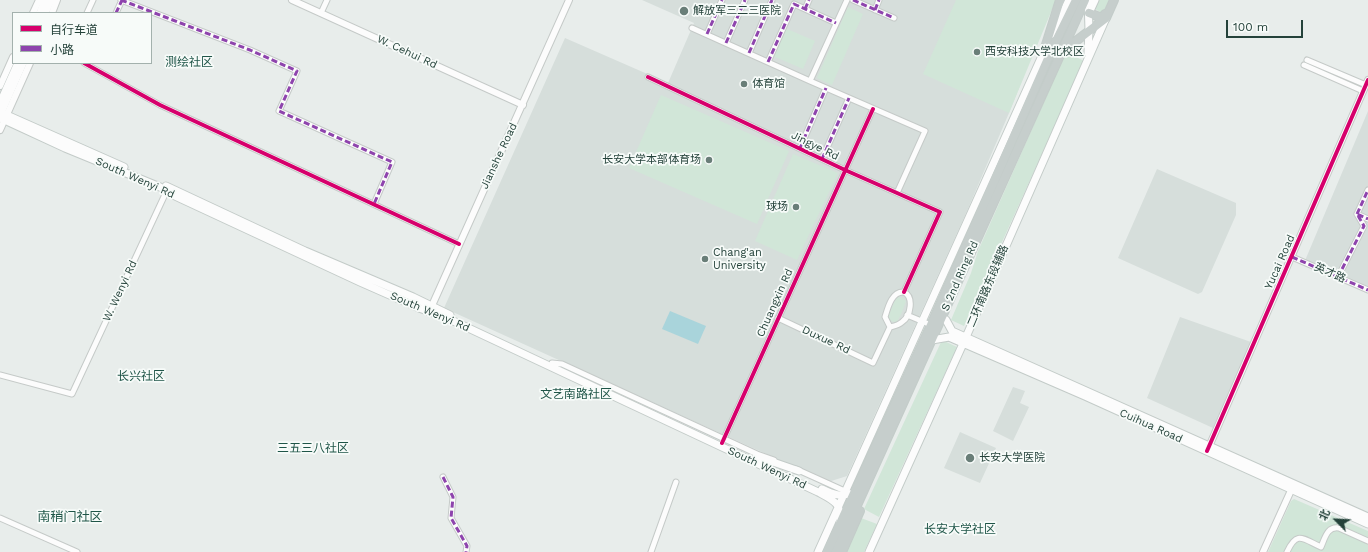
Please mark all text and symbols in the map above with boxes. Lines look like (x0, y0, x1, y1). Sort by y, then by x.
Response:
place label: 解放军三二三医院 (693, 4, 781, 18)
marker: 解放军三二三医院 (678, 5, 690, 17)
legend (12, 12, 152, 64)
scale bar (1228, 12, 1305, 38)
text: 100 m (1233, 20, 1268, 34)
text: 自行车道 (50, 23, 98, 37)
street label: W. Cehui Rd (375, 32, 439, 72)
text: 小路 (50, 43, 74, 57)
place label: 西安科技大学北校区 (985, 45, 1084, 59)
marker: 西安科技大学北校区 (972, 47, 982, 57)
district label: 测绘社区 (165, 55, 213, 69)
place label: 体育馆 (752, 77, 785, 91)
marker: 体育馆 (739, 79, 749, 89)
street label: Jianshe Road (478, 121, 520, 191)
street label: Jingye Rd (789, 129, 841, 163)
place label: 长安大学本部体育场 (602, 153, 701, 167)
street label: South Wenyi Rd (93, 155, 177, 201)
marker: 长安大学本部体育场 (704, 155, 714, 165)
place label: 球场 (766, 200, 788, 214)
marker: 球场 (791, 202, 801, 212)
street label: Yucai Road (1262, 233, 1298, 291)
street label: S 2nd Ring Rd (939, 239, 981, 313)
street label: 二环南路东段辅路 (965, 243, 1011, 329)
place label: Chang'an University (713, 246, 766, 272)
marker: Chang'an University (700, 254, 710, 264)
street label: W. Wenyi Rd (100, 258, 140, 324)
street label: 英才路 (1312, 260, 1348, 286)
street label: Chuangxin Rd (754, 267, 796, 339)
street label: South Wenyi Rd (388, 289, 472, 335)
street label: Duxue Rd (800, 323, 852, 357)
district label: 长兴社区 (117, 369, 165, 383)
district label: 文艺南路社区 (540, 387, 612, 401)
street label: Cuihua Road (1117, 406, 1185, 446)
district label: 三五三八社区 (277, 441, 349, 455)
street label: South Wenyi Rd (726, 444, 808, 492)
place label: 长安大学医院 (979, 451, 1045, 465)
marker: 长安大学医院 (964, 452, 976, 464)
north arrow (1316, 500, 1356, 540)
text: 北 (1316, 507, 1333, 523)
district label: 南稍门社区 (38, 509, 102, 525)
district label: 长安大学社区 (924, 522, 996, 536)

